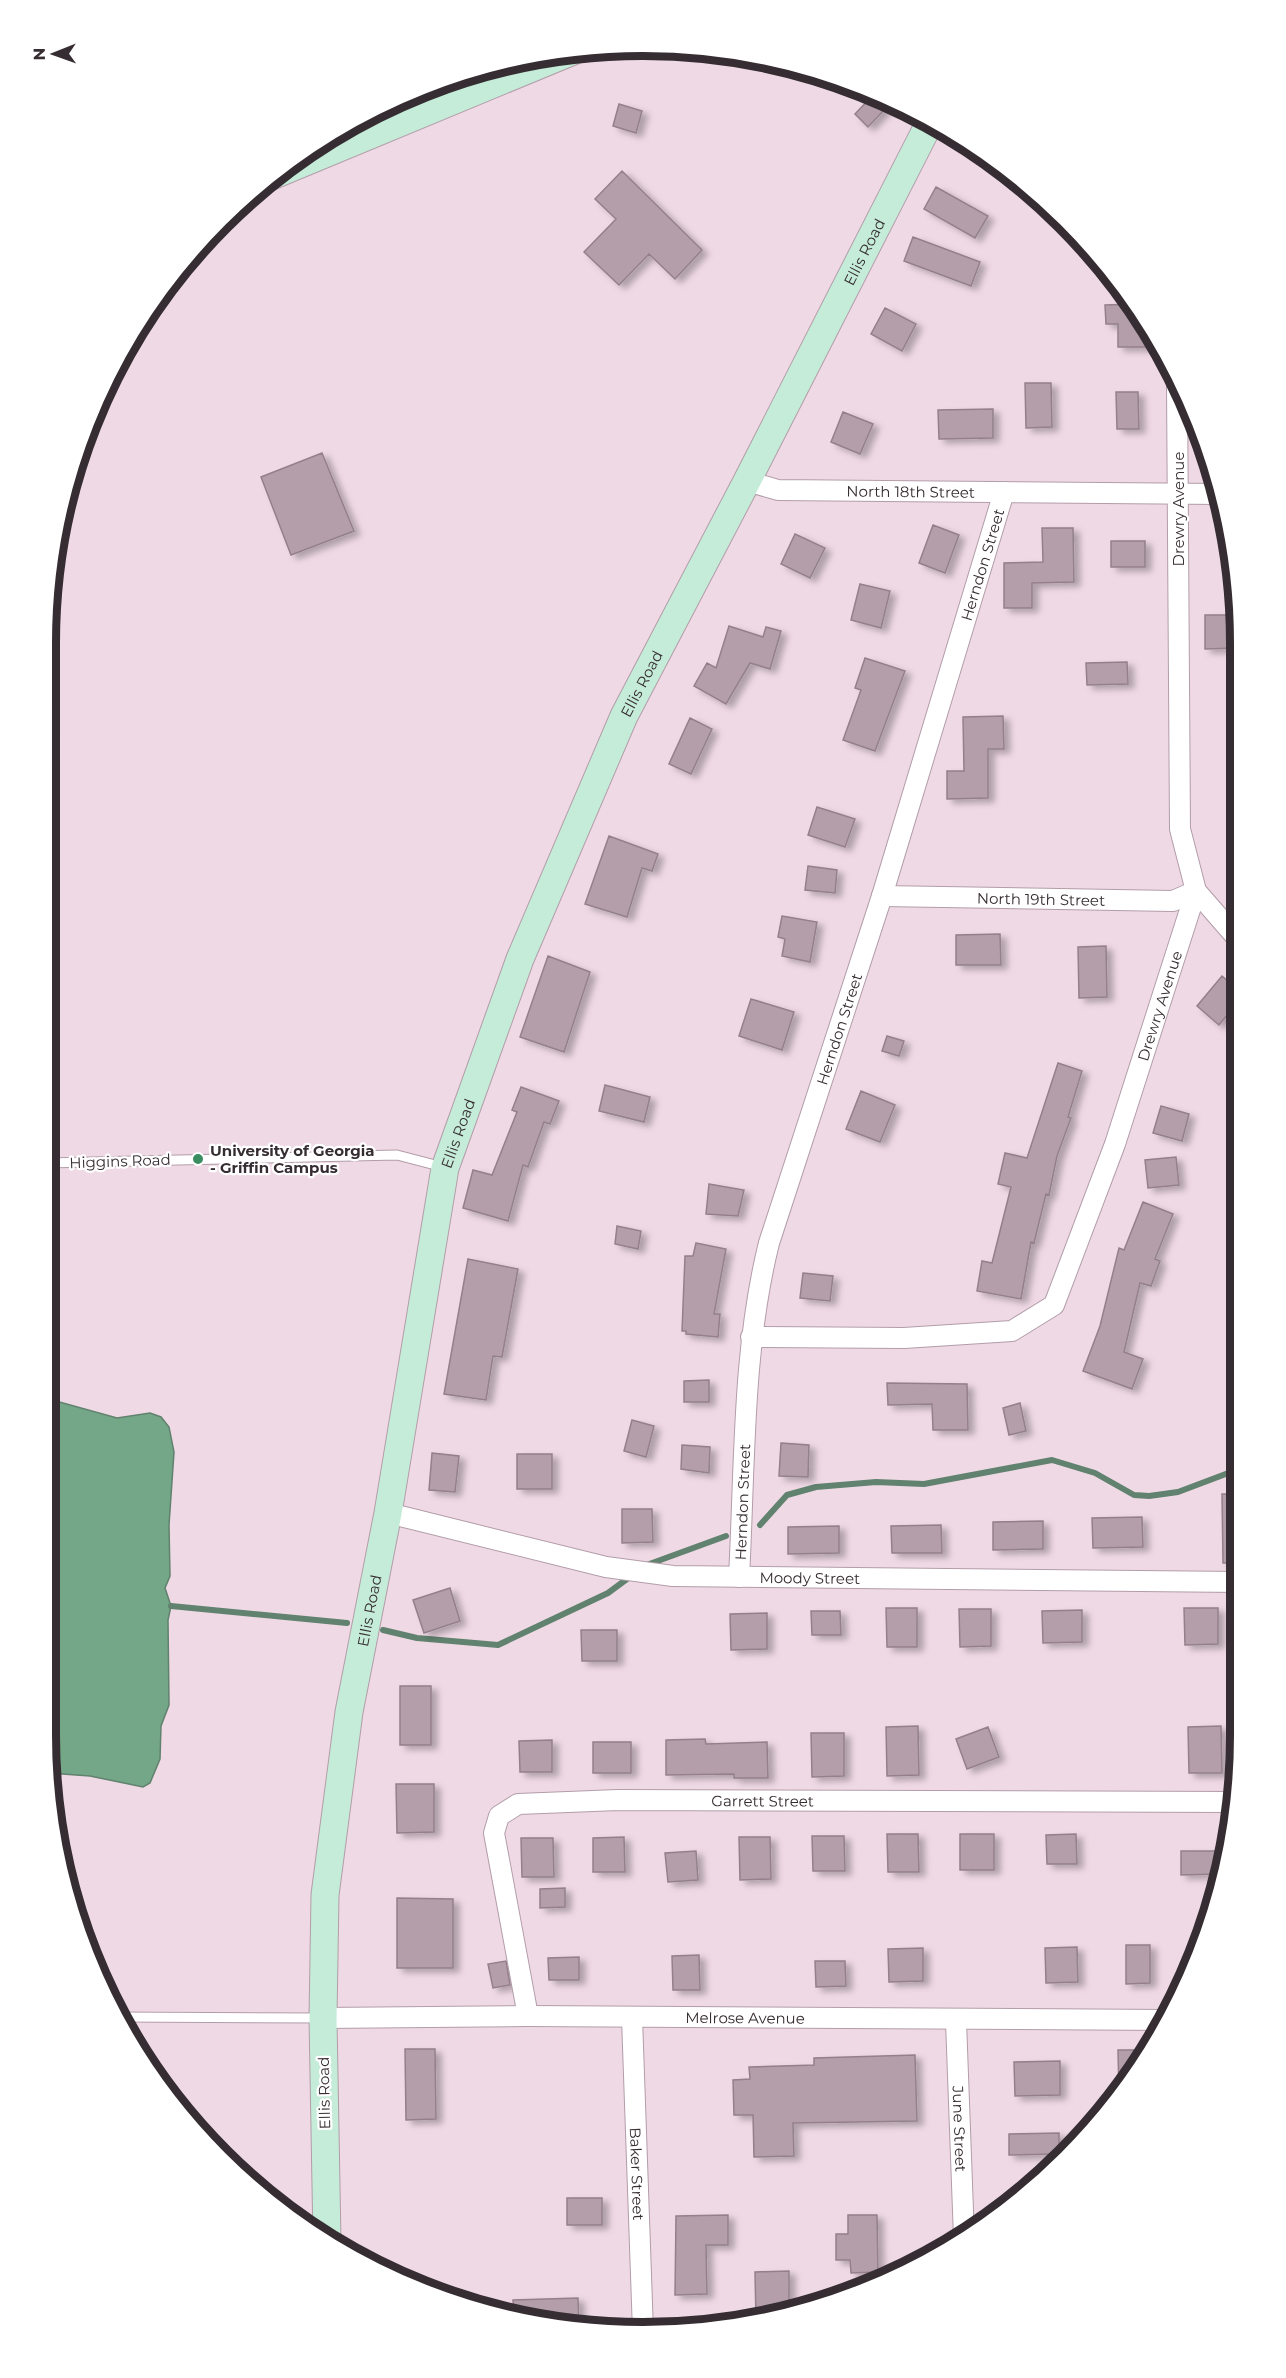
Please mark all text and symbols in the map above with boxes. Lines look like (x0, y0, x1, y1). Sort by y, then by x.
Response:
north arrow (24, 24, 84, 84)
text: N (30, 48, 49, 61)
street label: Ellis Road (839, 215, 889, 288)
street label: Drewry Avenue (1169, 452, 1188, 566)
street label: North 18th Street (846, 481, 975, 501)
street label: Herndon Street (956, 506, 1008, 623)
street label: Ellis Road (616, 647, 666, 720)
street label: North 19th Street (977, 888, 1105, 909)
street label: Drewry Avenue (1133, 948, 1186, 1063)
street label: Herndon Street (812, 971, 866, 1087)
street label: Ellis Road (436, 1096, 479, 1171)
place label: University of Georgia - Griffin Campus (210, 1141, 375, 1177)
street label: Higgins Road (69, 1150, 171, 1172)
marker: University of Georgia - Griffin Campus (191, 1152, 205, 1166)
street label: Herndon Street (730, 1444, 754, 1561)
street label: Moody Street (759, 1567, 860, 1587)
street label: Ellis Road (353, 1573, 385, 1648)
street label: Garrett Street (711, 1791, 814, 1810)
street label: Melrose Avenue (685, 2007, 805, 2027)
street label: Ellis Road (314, 2057, 334, 2129)
street label: June Street (949, 2085, 971, 2172)
street label: Baker Street (626, 2127, 649, 2221)

